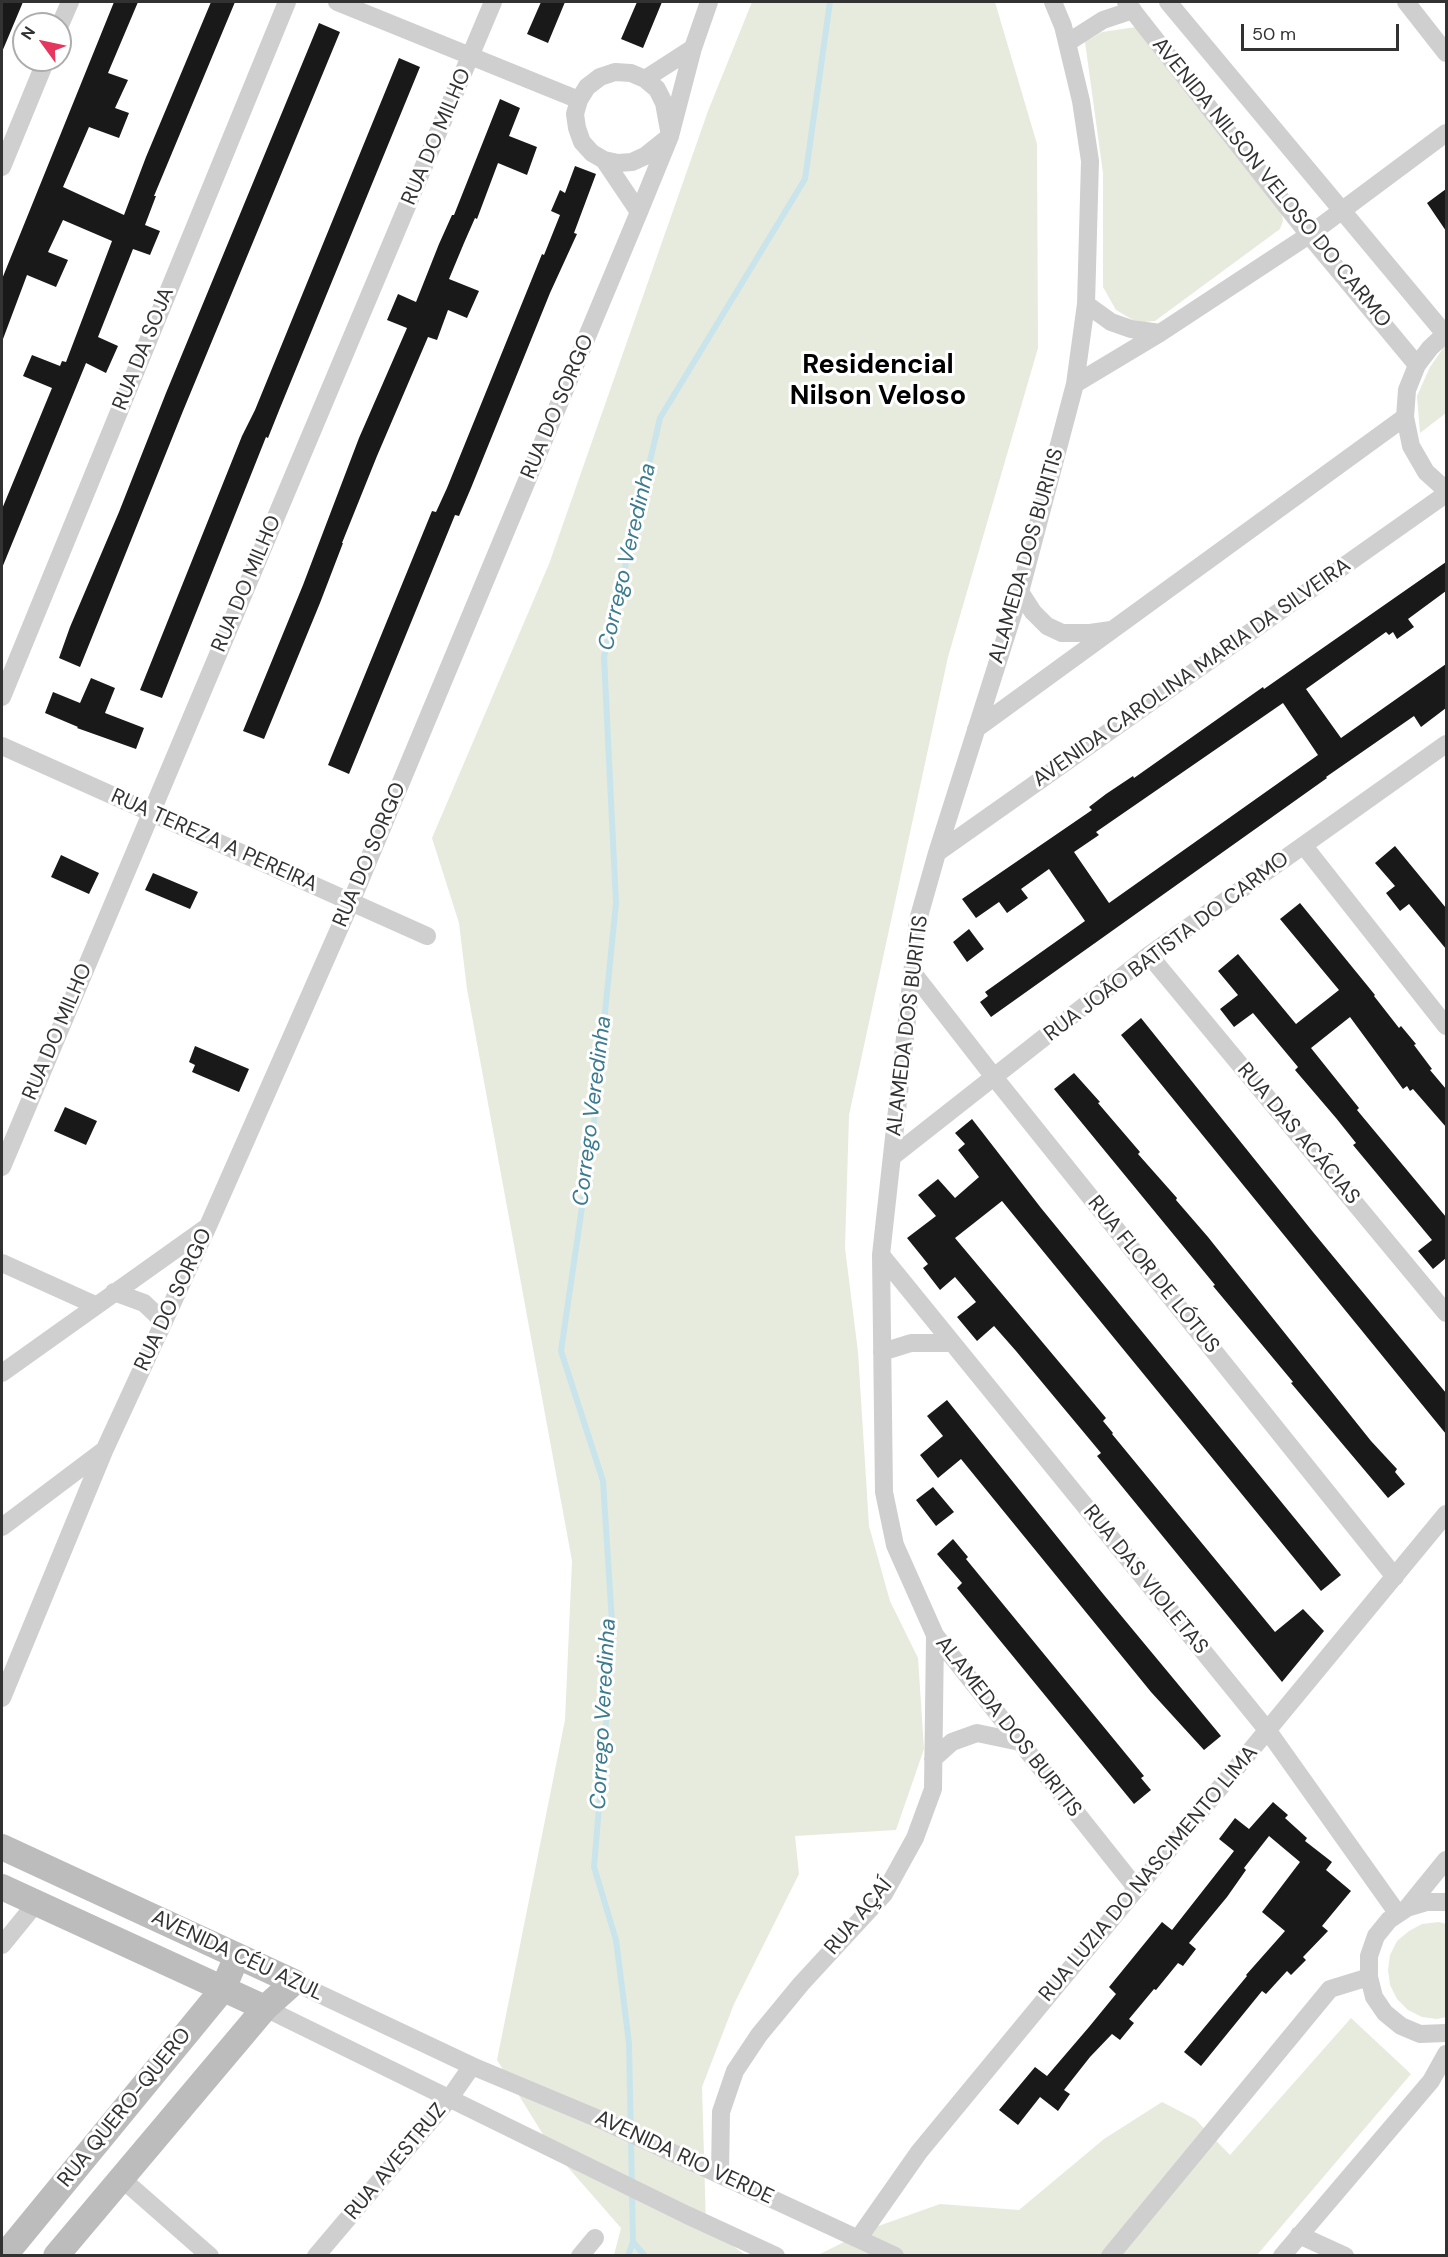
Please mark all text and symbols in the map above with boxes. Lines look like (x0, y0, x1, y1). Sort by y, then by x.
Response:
north arrow (12, 12, 72, 72)
scale bar (1244, 12, 1402, 50)
text: N (16, 22, 40, 44)
text: 50 m (1252, 22, 1296, 46)
street label: AVENIDA NILSON VELOSO DO CARMO (1146, 33, 1396, 333)
street label: RUA DO MILHO (397, 65, 477, 209)
street label: RUA DA SOJA (108, 284, 180, 414)
street label: RUA DO SORGO (516, 331, 600, 483)
district label: Residencial Nilson Veloso (790, 350, 966, 413)
street label: ALAMEDA DOS BURITIS (984, 446, 1070, 666)
water label: Corrego Veredinha (594, 461, 662, 653)
street label: RUA DO MILHO (207, 512, 287, 656)
street label: AVENIDA CAROLINA MARIA DA SILVEIRA (1028, 553, 1356, 793)
street label: RUA DO SORGO (328, 779, 412, 931)
street label: RUA TEREZA A PEREIRA (107, 784, 321, 898)
street label: RUA JOÃO BATISTA DO CARMO (1040, 847, 1294, 1047)
street label: ALAMEDA DOS BURITIS (882, 914, 934, 1138)
street label: RUA DO MILHO (18, 960, 98, 1104)
water label: Corrego Veredinha (568, 1014, 618, 1208)
street label: RUA DAS ACÁCIAS (1231, 1058, 1365, 1210)
street label: RUA FLOR DE LÓTUS (1082, 1191, 1224, 1359)
street label: RUA DO SORGO (130, 1225, 218, 1375)
street label: RUA DAS VIOLETAS (1077, 1500, 1213, 1660)
water label: Corrego Veredinha (586, 1618, 622, 1810)
street label: ALAMEDA DOS BURITIS (930, 1632, 1086, 1822)
street label: RUA LUZIA DO NASCIMENTO LIMA (1034, 1741, 1264, 2007)
street label: RUA AÇAÍ (820, 1874, 898, 1960)
street label: AVENIDA CÉU AZUL (147, 1905, 327, 2007)
street label: RUA QUERO-QUERO (53, 2023, 197, 2193)
street label: RUA AVESTRUZ (340, 2099, 452, 2225)
street label: AVENIDA RIO VERDE (591, 2106, 777, 2210)

